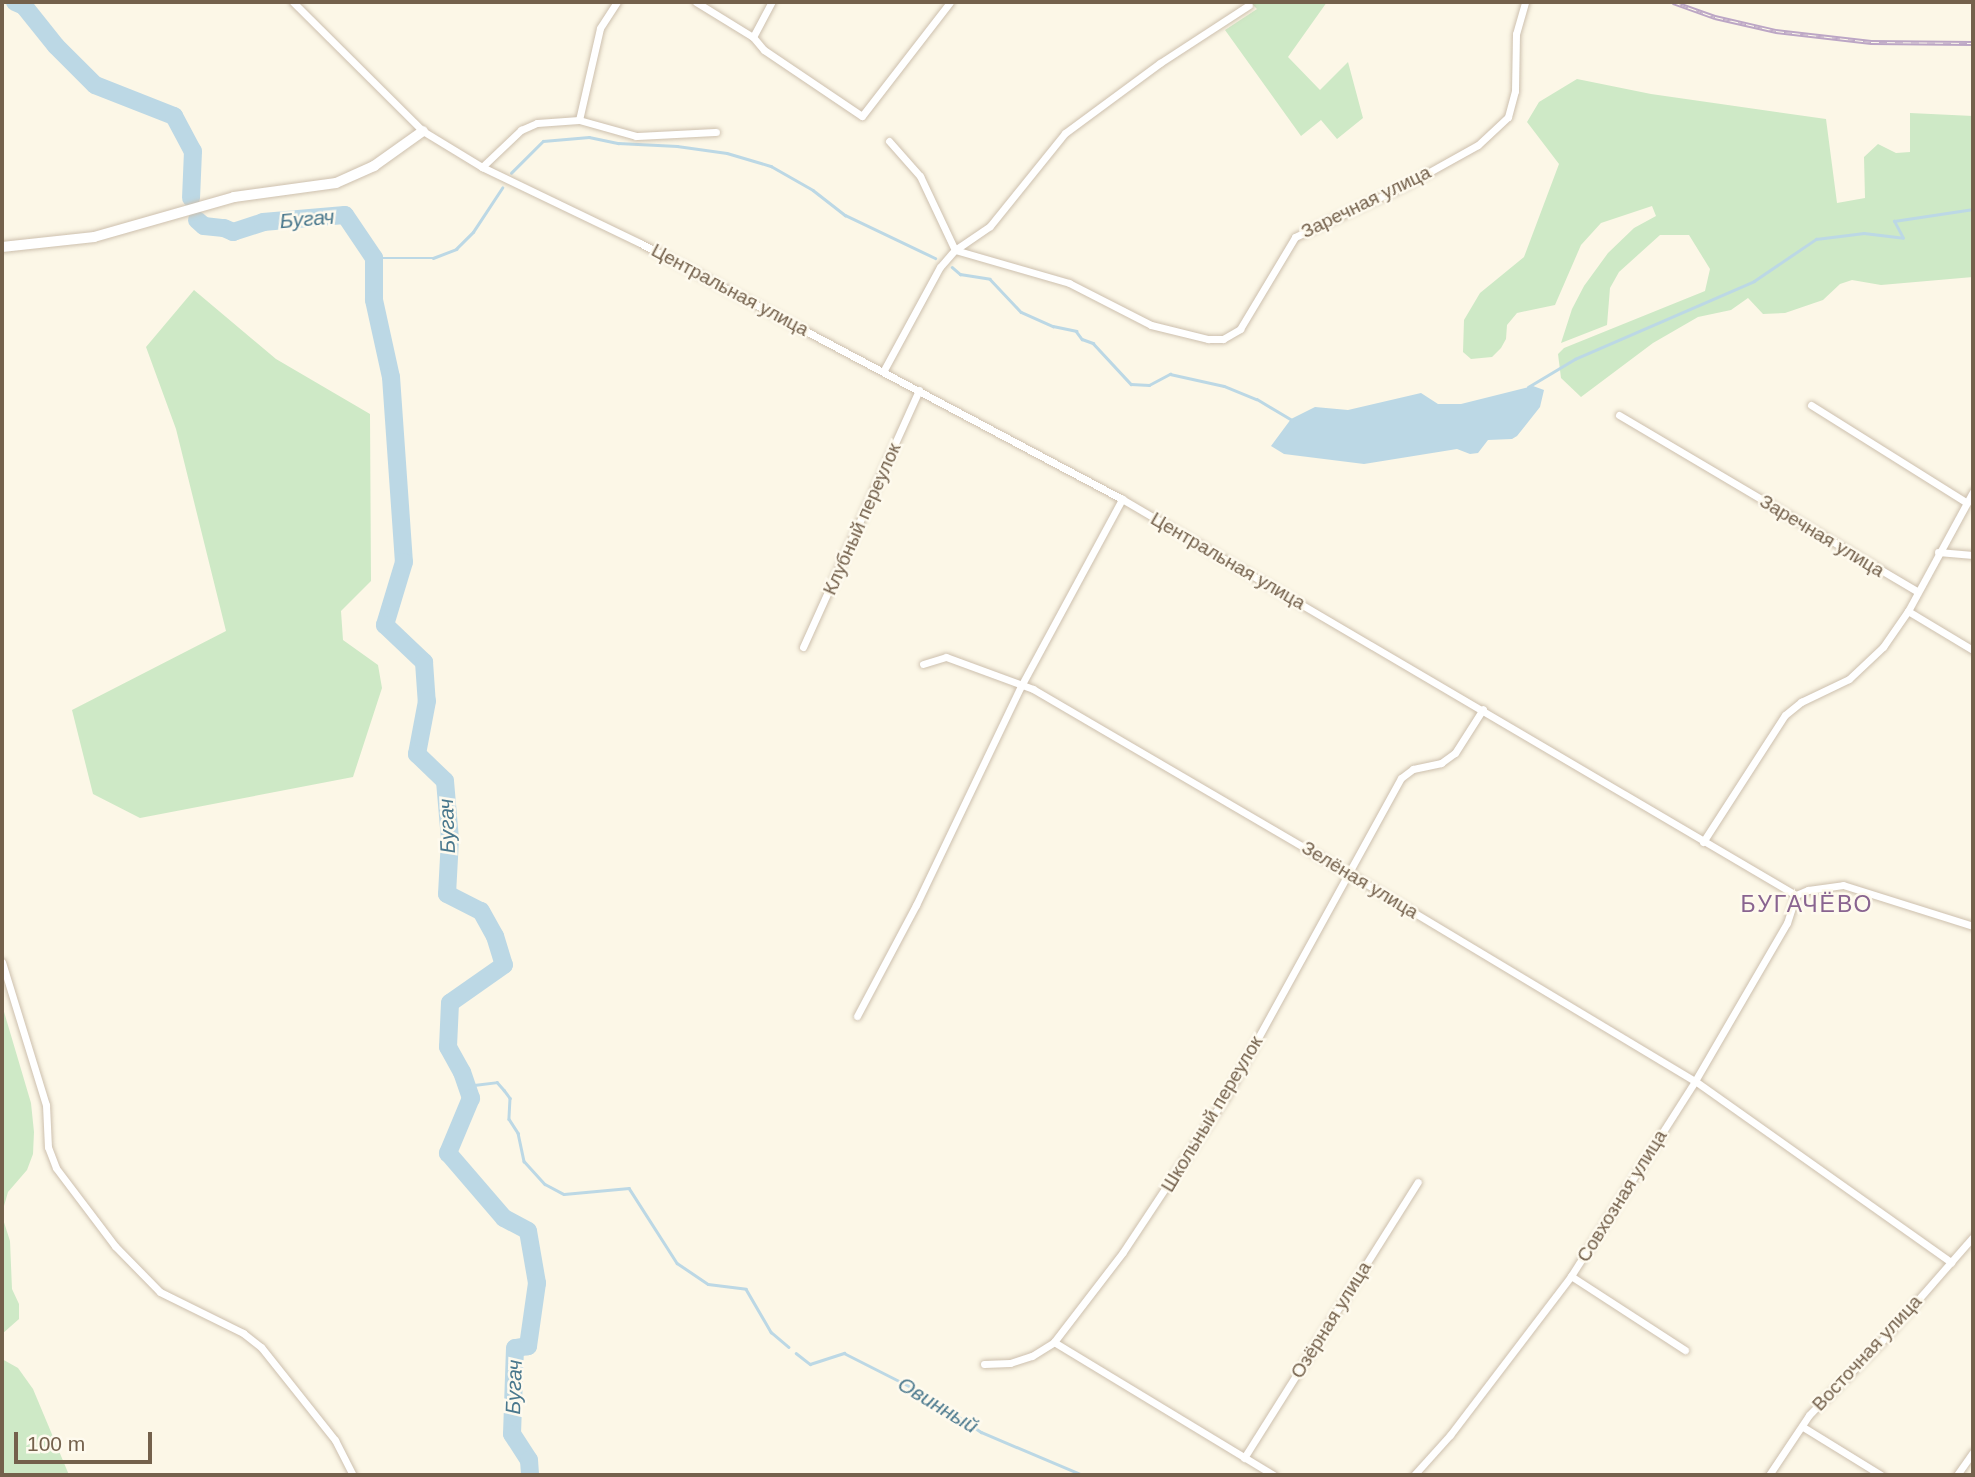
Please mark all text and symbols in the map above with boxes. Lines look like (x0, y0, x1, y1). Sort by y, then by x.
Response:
street label: Заречная улица (1298, 161, 1434, 243)
water label: Бугач (279, 204, 335, 234)
street label: Центральная улица (647, 239, 813, 341)
street label: Клубный переулок (818, 440, 906, 598)
street label: Заречная улица (1756, 490, 1888, 582)
street label: Центральная улица (1147, 507, 1309, 615)
water label: Бугач (433, 798, 461, 854)
street label: Зелёная улица (1298, 836, 1422, 924)
district label: БУГАЧЁВО (1742, 890, 1872, 918)
street label: Школьный переулок (1156, 1032, 1268, 1196)
street label: Совхозная улица (1572, 1126, 1672, 1266)
street label: Озёрная улица (1286, 1257, 1376, 1383)
street label: Восточная улица (1807, 1290, 1927, 1416)
water label: Бугач (500, 1359, 528, 1415)
water label: Овинный (893, 1371, 983, 1439)
scale bar (18, 1418, 156, 1462)
text: 100 m (27, 1432, 85, 1455)

